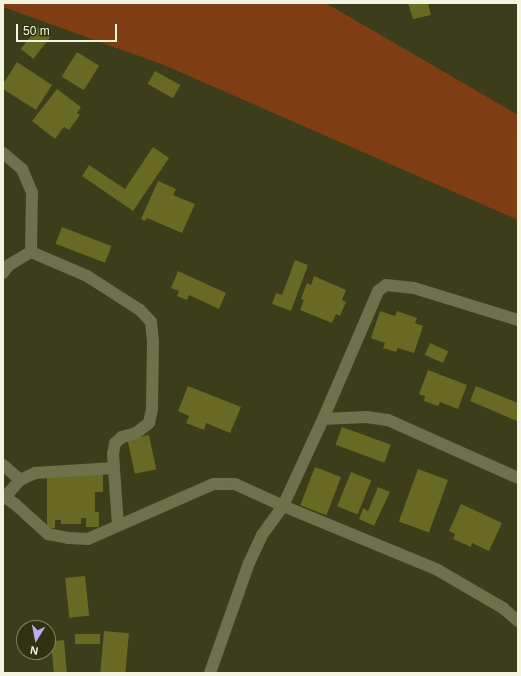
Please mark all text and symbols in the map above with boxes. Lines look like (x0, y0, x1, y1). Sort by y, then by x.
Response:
scale bar (18, 16, 119, 42)
text: 50 m (23, 24, 50, 38)
north arrow (16, 620, 56, 660)
text: N (29, 644, 39, 657)

